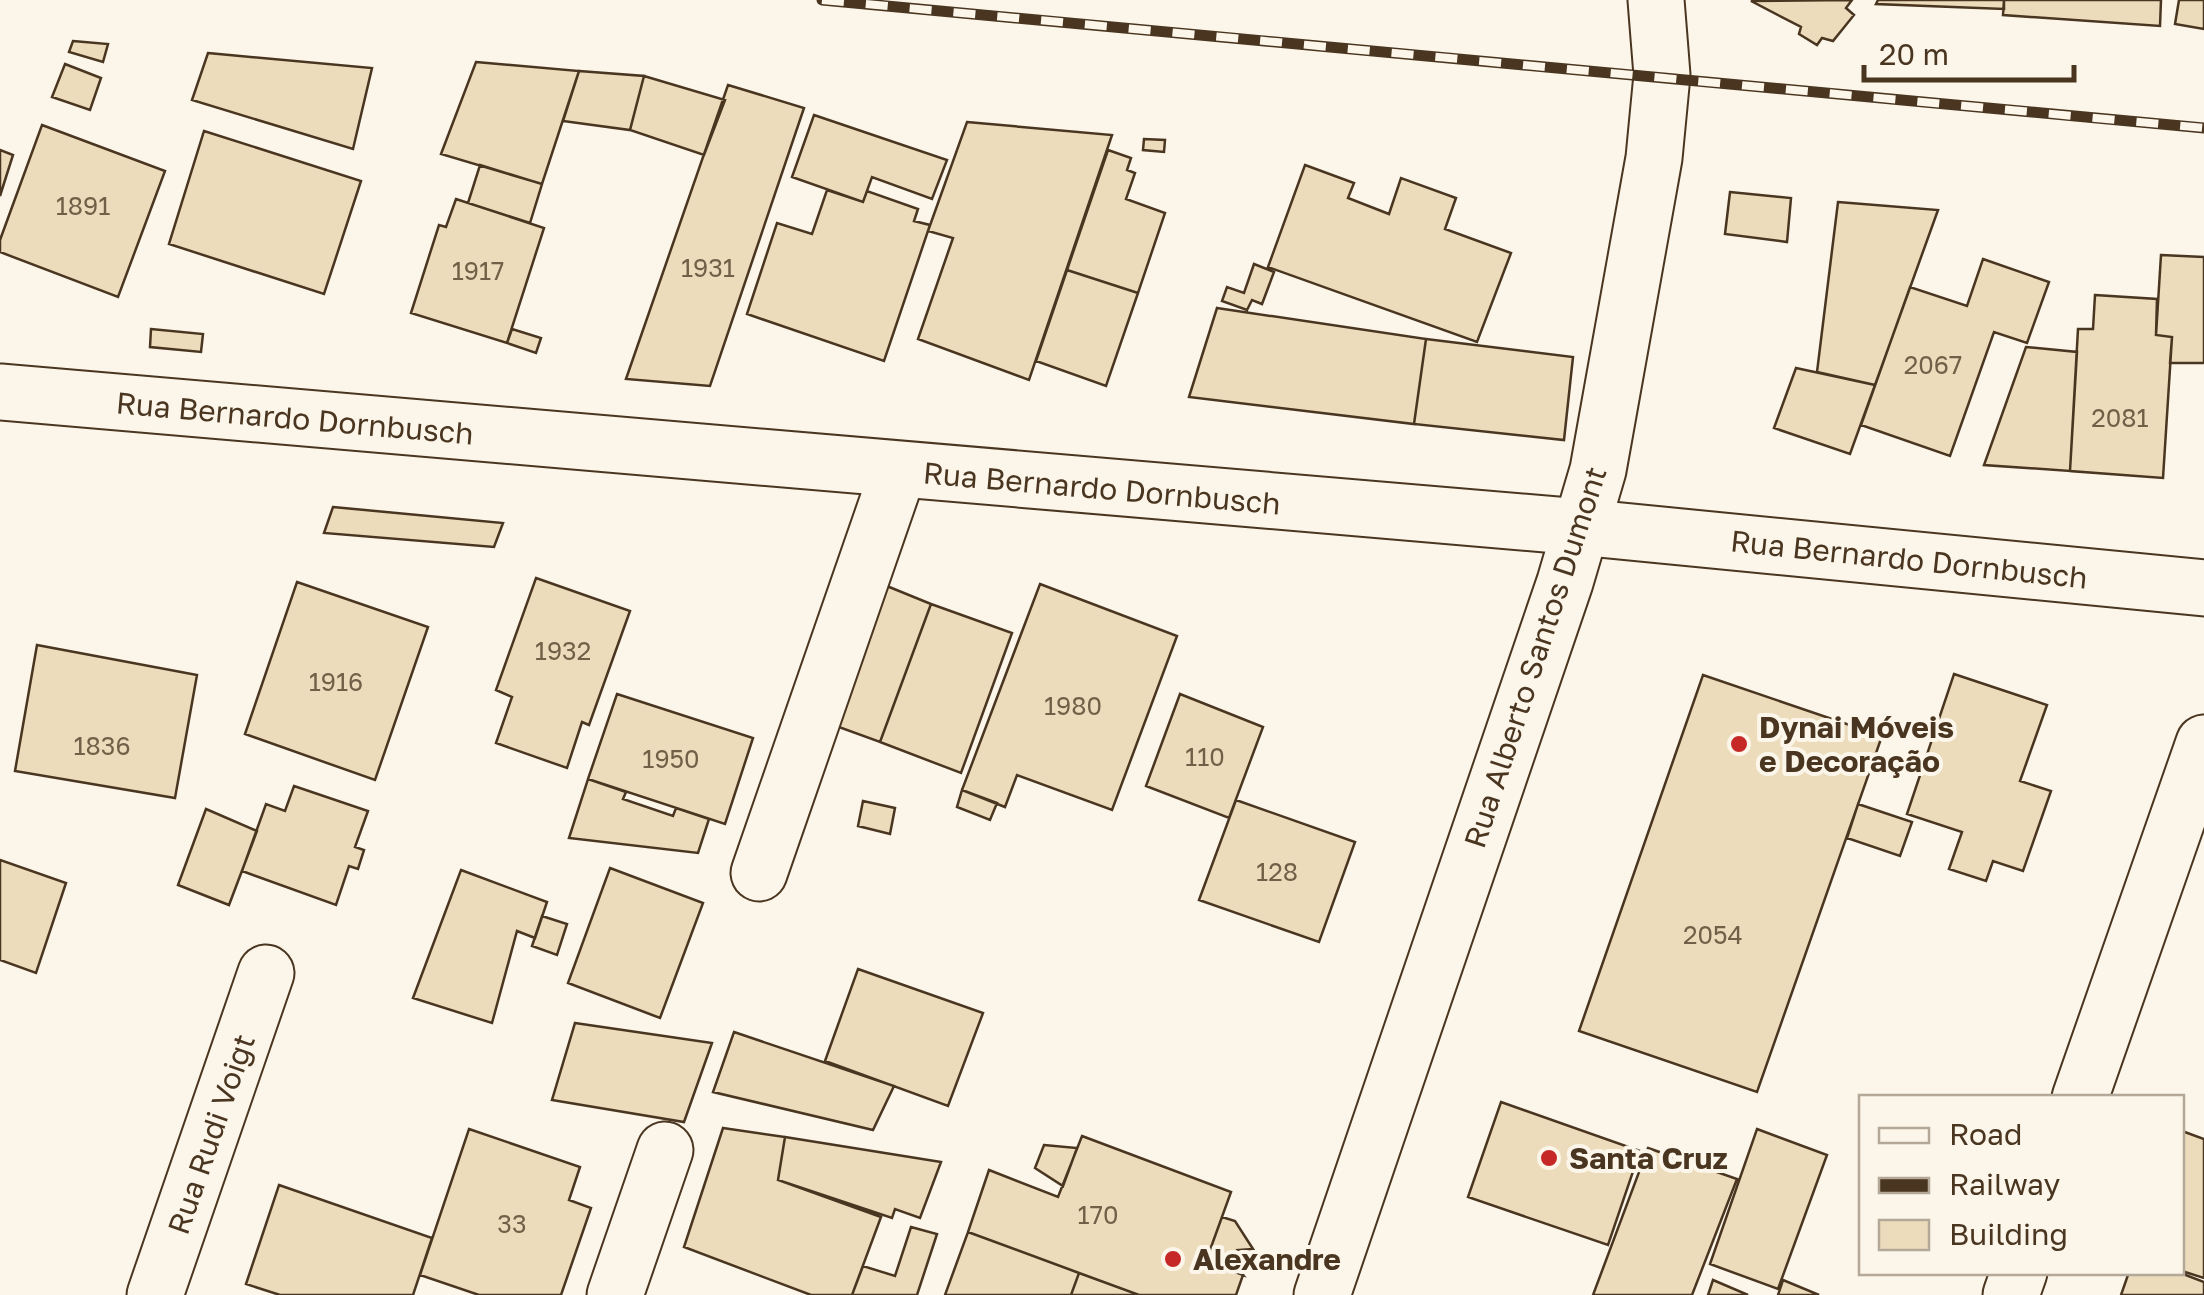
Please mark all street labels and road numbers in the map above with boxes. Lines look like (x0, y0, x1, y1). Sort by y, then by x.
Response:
street label: Rua Bernardo Dornbusch (115, 384, 475, 452)
street label: Rua Bernardo Dornbusch (922, 454, 1282, 522)
street label: Rua Alberto Santos Dumont (1456, 462, 1614, 852)
street label: Rua Bernardo Dornbusch (1729, 522, 2089, 596)
street label: Rua Rudi Voigt (160, 1029, 262, 1239)

